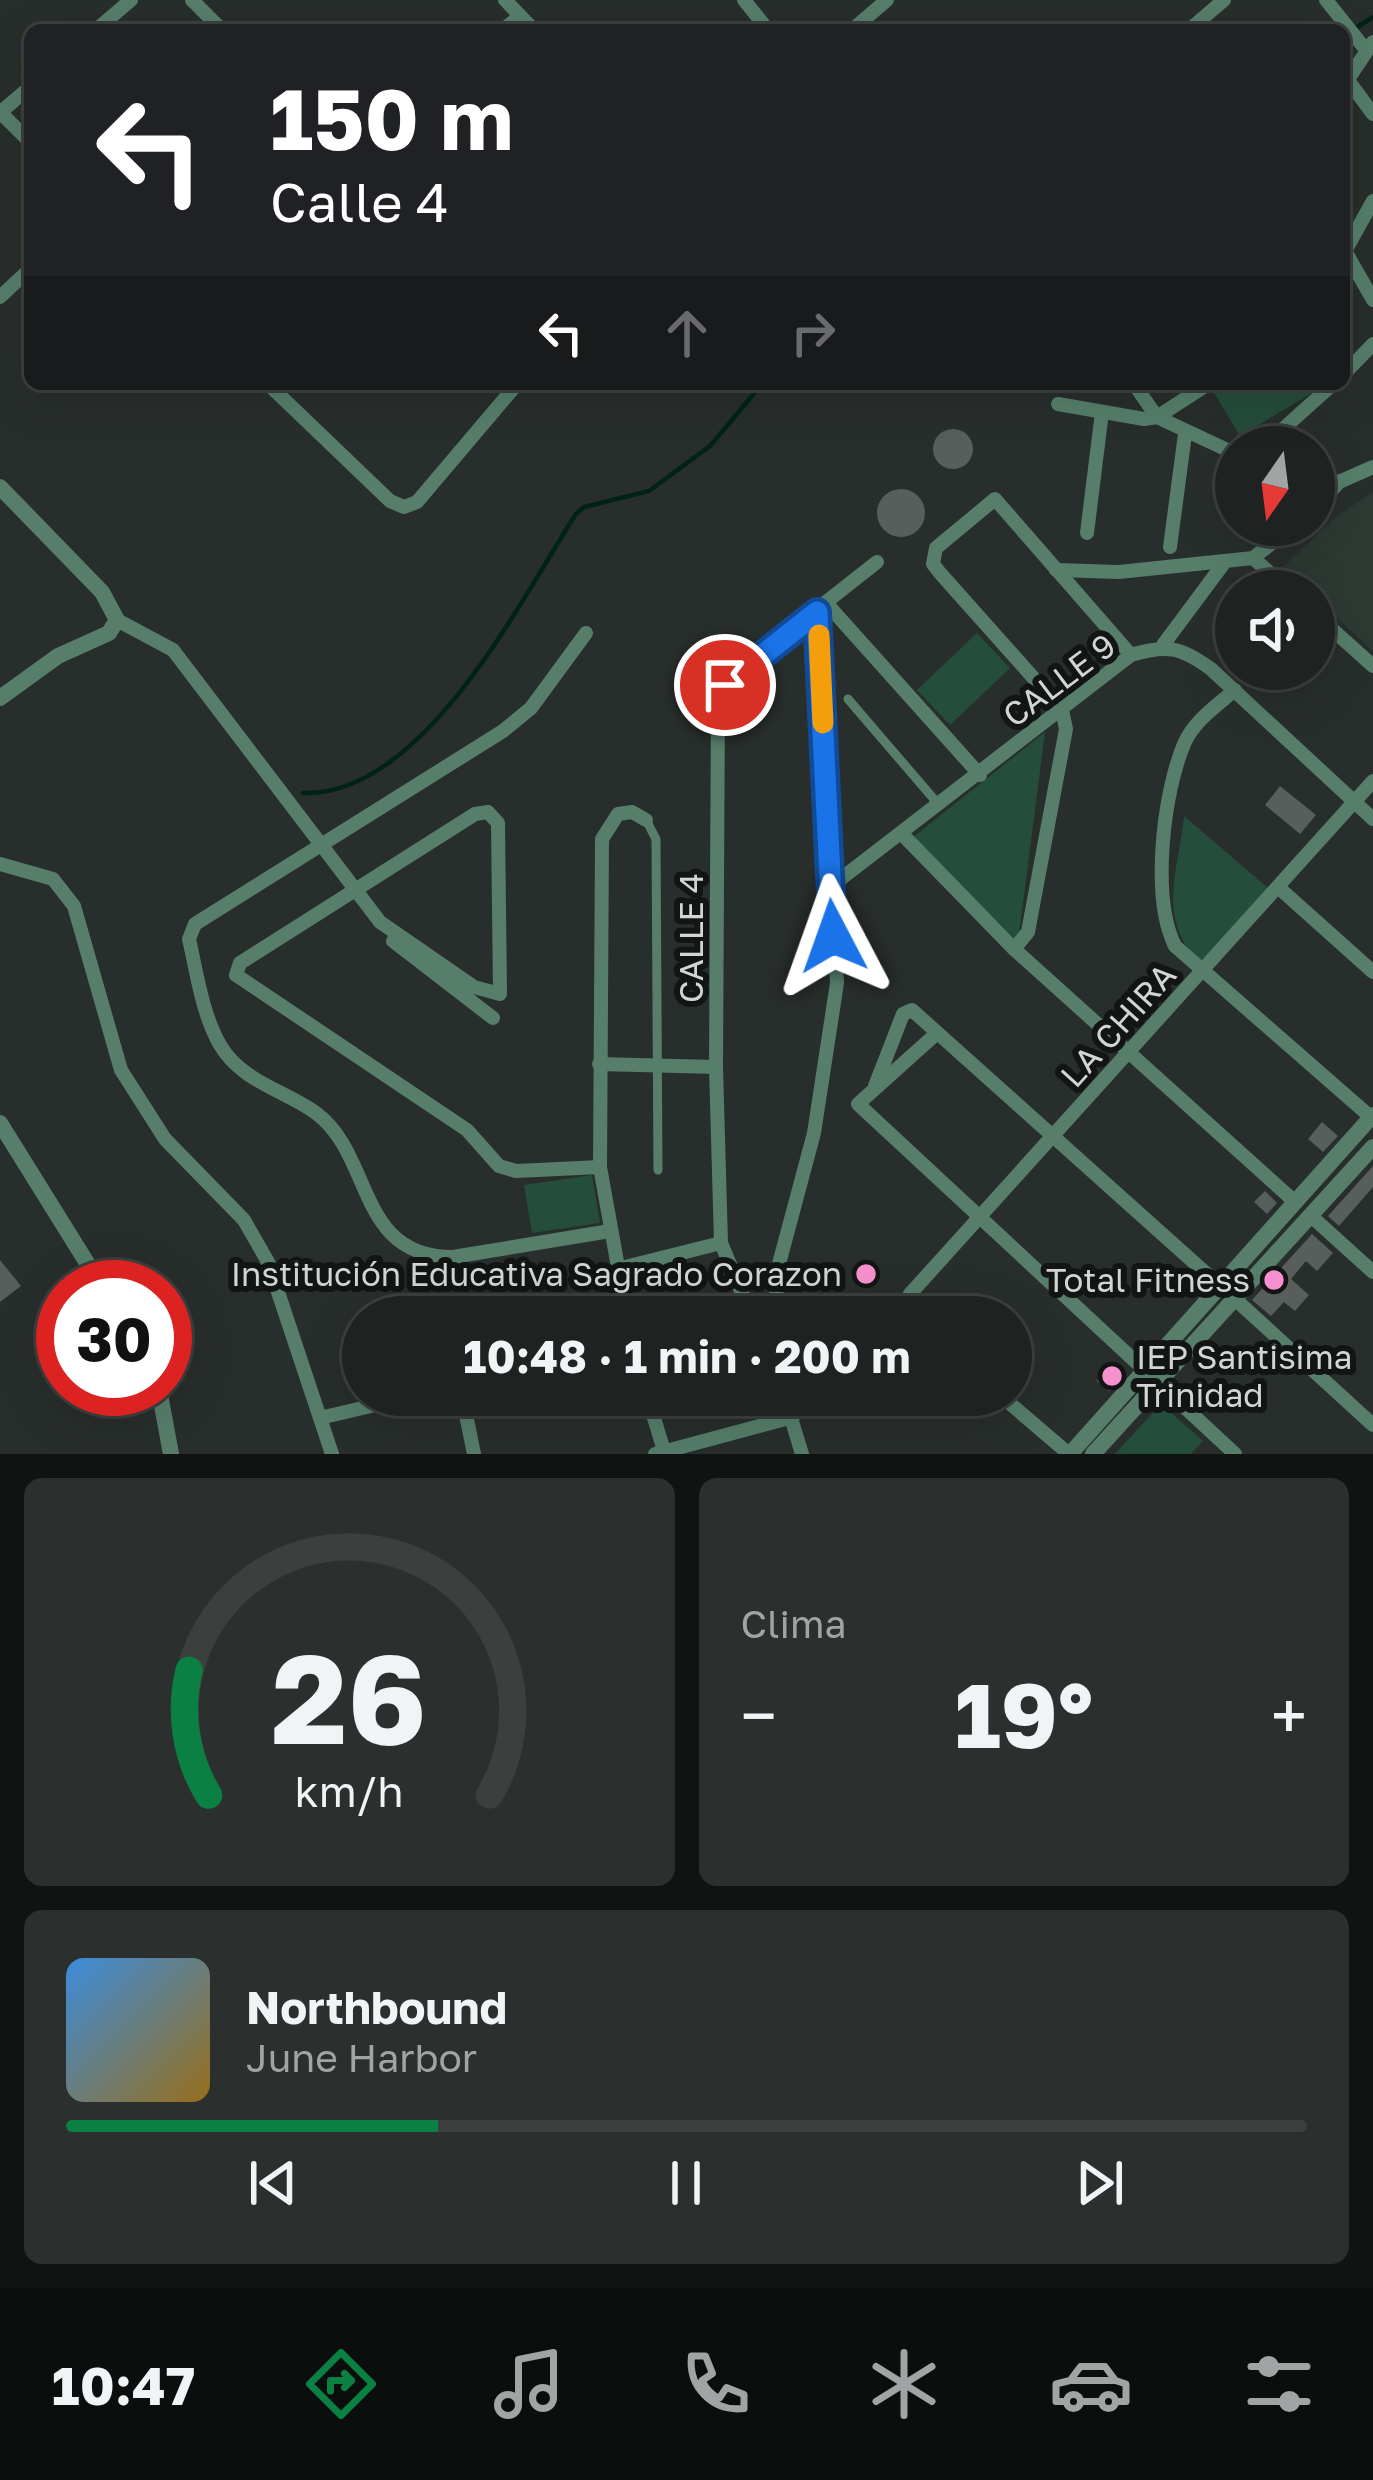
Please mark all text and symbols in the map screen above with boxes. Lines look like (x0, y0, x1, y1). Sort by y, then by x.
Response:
text: 150 m (270, 68, 514, 168)
icon: left (72, 72, 228, 228)
text: Calle 4 (270, 169, 449, 234)
icon: left (528, 300, 594, 366)
icon: ahead (654, 300, 720, 366)
icon: right (780, 300, 846, 366)
north arrow (1215, 426, 1335, 546)
map controls (1215, 426, 1335, 690)
button: sound (1215, 570, 1335, 690)
street label: CALLE 9 (995, 625, 1122, 734)
pin (674, 634, 776, 736)
icon: arrive (692, 652, 758, 718)
street label: CALLE 4 (671, 873, 710, 1003)
position arrow (770, 873, 896, 999)
street label: LA CHIRA (1052, 955, 1183, 1094)
place label: Institución Educativa Sagrado Corazon (231, 1254, 842, 1293)
speed limit sign: 30 (36, 1260, 192, 1416)
place label: Total Fitness (1046, 1260, 1250, 1299)
marker: Institución Educativa Sagrado Corazon (853, 1261, 879, 1287)
marker: Total Fitness (1261, 1267, 1287, 1293)
text: 10:48 · 1 min · 200 m (463, 1329, 911, 1383)
place label: IEP Santisima Trinidad (1136, 1337, 1352, 1414)
marker: IEP Santisima Trinidad (1099, 1363, 1125, 1389)
text: Clima (741, 1600, 847, 1647)
text: 26 (272, 1622, 427, 1771)
text: 19° (954, 1660, 1093, 1768)
text: − (741, 1675, 777, 1755)
text: + (1271, 1675, 1307, 1755)
text: km/h (295, 1765, 404, 1816)
text: Northbound (246, 1980, 507, 2034)
text: June Harbor (246, 2034, 477, 2081)
icon: previous (240, 2150, 306, 2216)
icon: pause (653, 2150, 719, 2216)
icon: next (1067, 2150, 1133, 2216)
icon: directions (299, 2342, 383, 2426)
icon: music (487, 2342, 571, 2426)
icon: phone (674, 2342, 758, 2426)
icon: climate (862, 2342, 946, 2426)
icon: car (1049, 2342, 1133, 2426)
icon: filters (1237, 2342, 1321, 2426)
text: 10:47 (52, 2352, 195, 2417)

